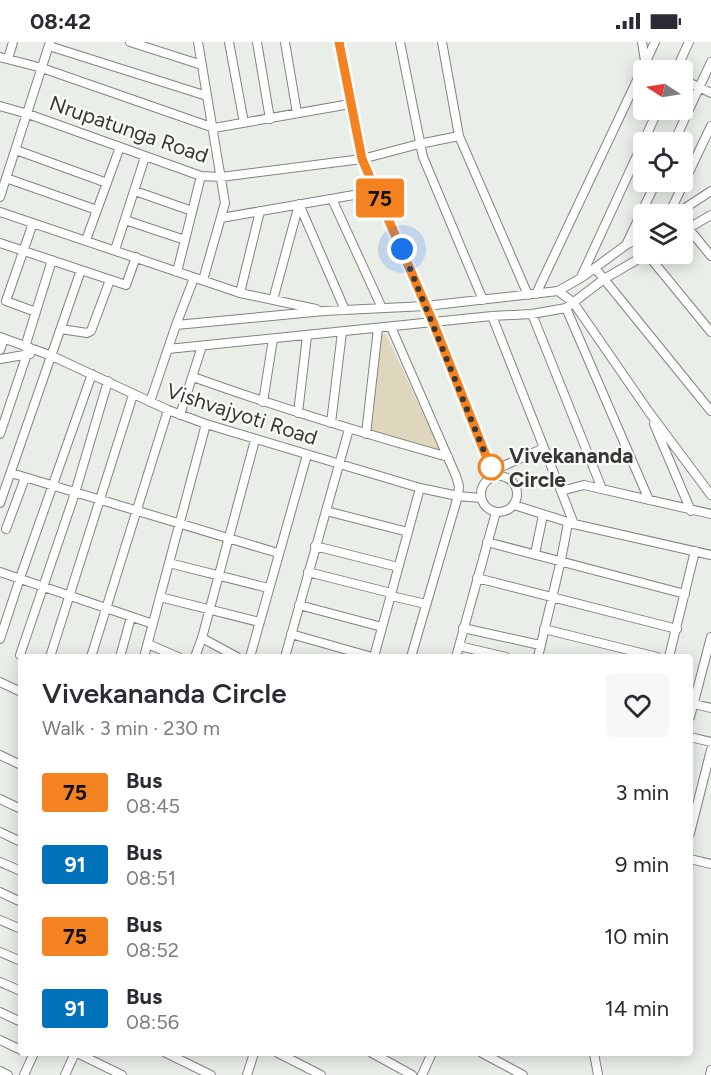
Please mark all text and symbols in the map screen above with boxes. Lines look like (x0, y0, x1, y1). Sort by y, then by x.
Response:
text: 08:42 (30, 8, 91, 35)
north arrow (633, 60, 693, 120)
map controls (633, 60, 693, 264)
street label: Nrupatunga Road (46, 90, 212, 168)
button: locate (633, 132, 693, 192)
line badge: 75 (353, 178, 407, 218)
text: 75 (368, 186, 392, 211)
button: layers (633, 204, 693, 264)
your location (387, 234, 417, 264)
street label: Vishvajyoti Road (163, 378, 321, 450)
place label: Vivekananda Circle (509, 443, 633, 492)
marker: Vivekananda Circle (478, 454, 504, 480)
button: heart (606, 674, 669, 737)
text: Vivekananda Circle (42, 676, 287, 710)
text: Walk · 3 min · 230 m (42, 716, 220, 740)
text: Bus (126, 767, 162, 794)
text: 3 min (615, 779, 669, 806)
text: 75 (63, 780, 87, 805)
text: 08:45 (126, 794, 180, 818)
text: Bus (126, 839, 162, 866)
text: 9 min (615, 851, 669, 878)
text: 91 (64, 852, 86, 877)
text: 08:51 (126, 866, 176, 890)
text: Bus (126, 911, 162, 938)
text: 10 min (604, 923, 669, 950)
text: 75 (63, 924, 87, 949)
text: 08:52 (126, 938, 179, 962)
text: Bus (126, 983, 162, 1010)
text: 14 min (605, 995, 669, 1022)
text: 91 (64, 996, 86, 1021)
text: 08:56 (126, 1010, 179, 1034)

